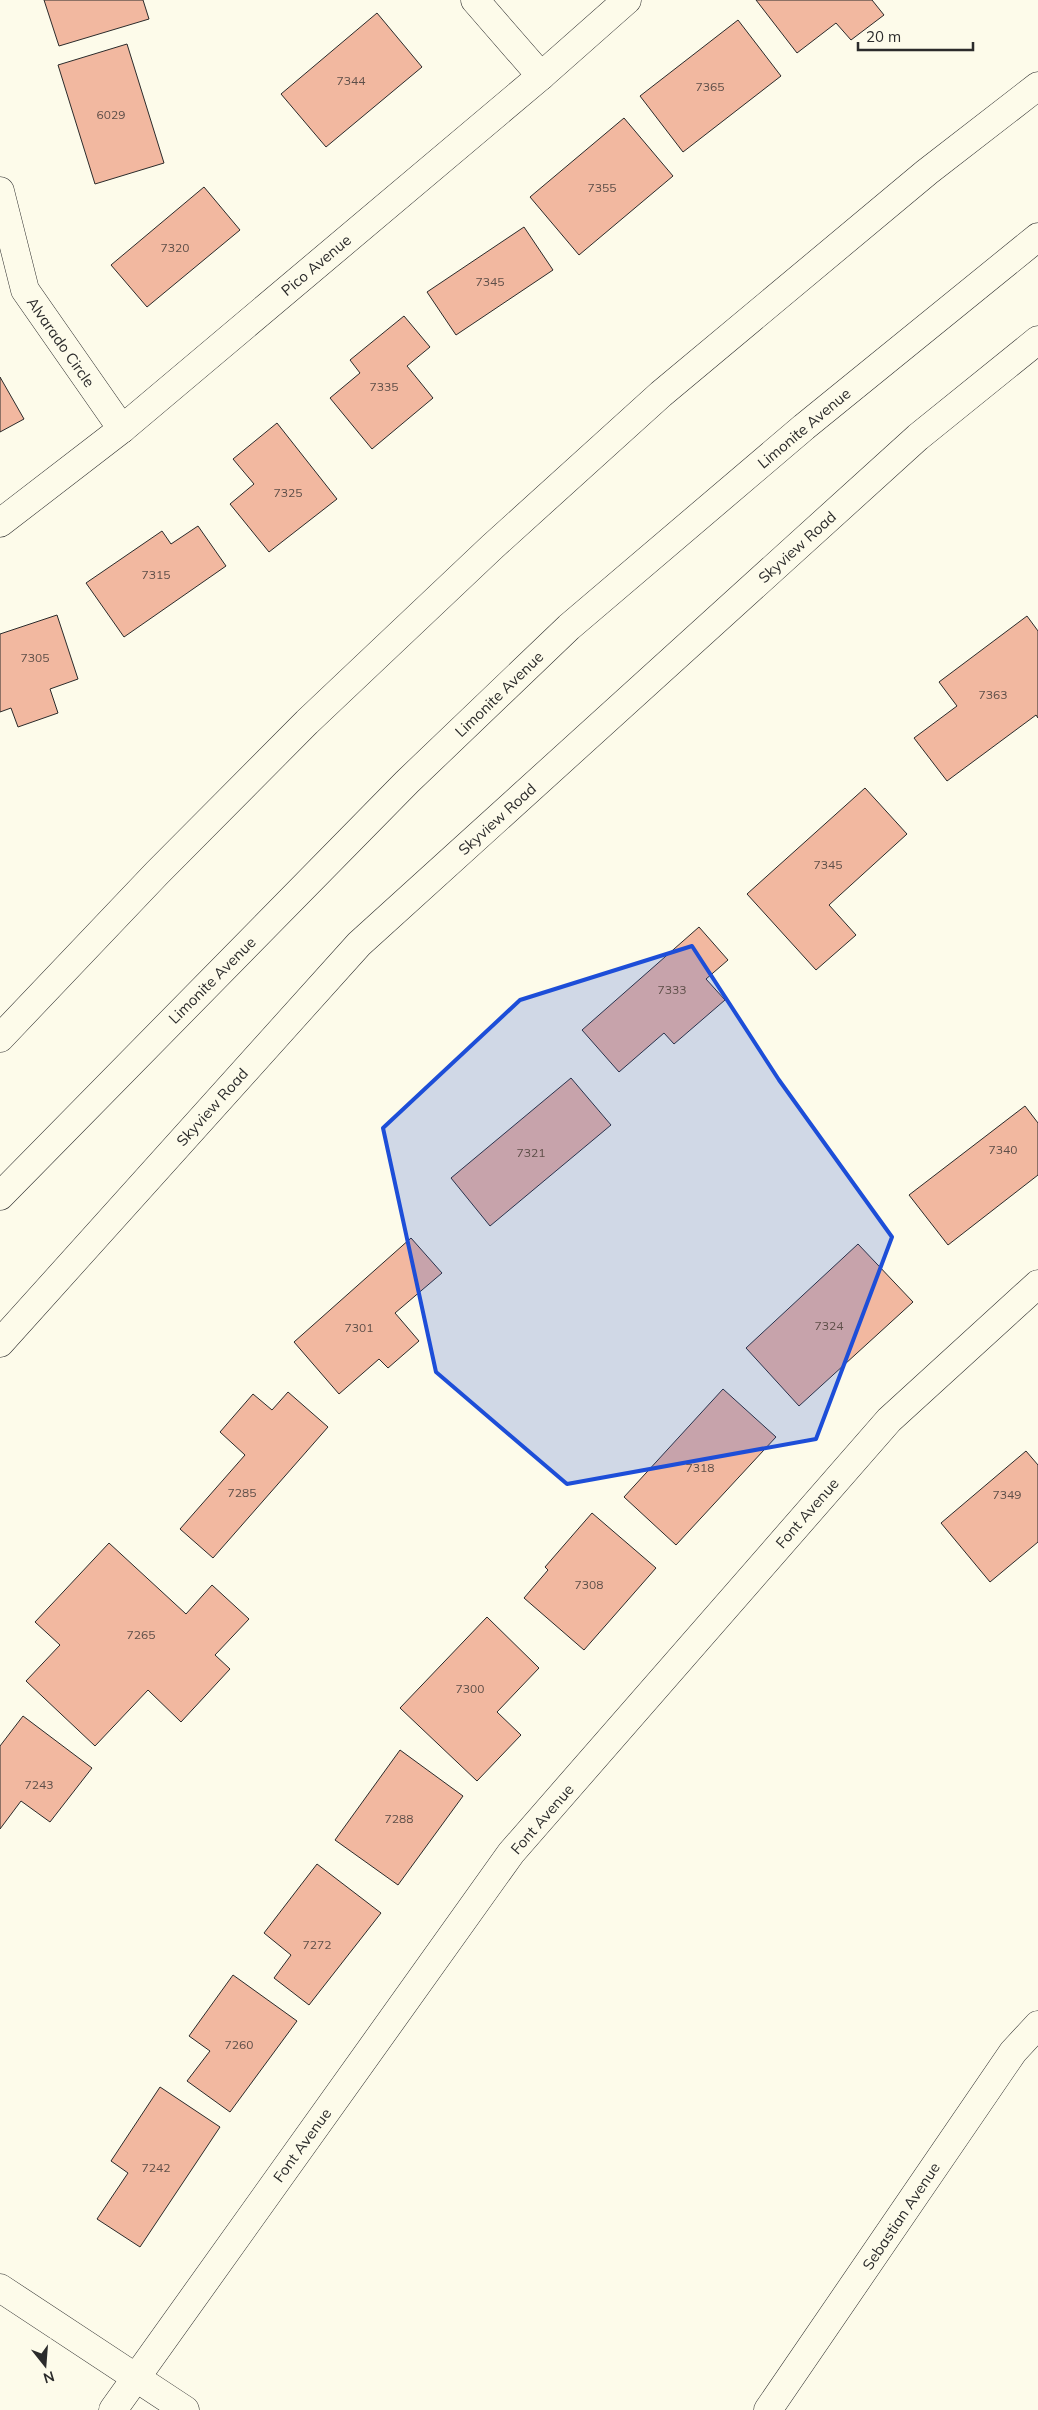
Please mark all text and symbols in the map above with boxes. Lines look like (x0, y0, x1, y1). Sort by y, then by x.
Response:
scale bar (858, 20, 973, 52)
text: 20 m (866, 27, 901, 46)
house number: 7344 (337, 73, 365, 88)
house number: 7365 (696, 79, 724, 94)
house number: 6029 (97, 107, 125, 122)
house number: 7355 (588, 180, 616, 195)
street label: Pico Avenue (277, 230, 355, 300)
house number: 7320 (161, 240, 189, 255)
house number: 7345 (476, 274, 504, 289)
street label: Alvarado Circle (23, 293, 99, 391)
house number: 7335 (370, 379, 398, 394)
street label: Limonite Avenue (754, 384, 854, 472)
house number: 7325 (274, 485, 302, 500)
street label: Skyview Road (754, 507, 840, 587)
house number: 7315 (142, 567, 170, 582)
street label: Limonite Avenue (451, 647, 547, 741)
house number: 7305 (21, 650, 49, 665)
house number: 7363 (979, 687, 1007, 702)
street label: Skyview Road (454, 779, 540, 859)
house number: 7345 (814, 857, 842, 872)
street label: Limonite Avenue (165, 933, 259, 1027)
house number: 7333 (658, 982, 686, 997)
street label: Skyview Road (172, 1064, 252, 1150)
house number: 7340 (989, 1142, 1017, 1157)
house number: 7321 (517, 1145, 545, 1160)
house number: 7324 (815, 1318, 843, 1333)
house number: 7301 (345, 1320, 373, 1335)
house number: 7318 (686, 1460, 714, 1475)
street label: Font Avenue (771, 1474, 843, 1552)
house number: 7285 (228, 1485, 256, 1500)
house number: 7349 (993, 1487, 1021, 1502)
house number: 7308 (575, 1577, 603, 1592)
house number: 7265 (127, 1627, 155, 1642)
house number: 7300 (456, 1681, 484, 1696)
house number: 7243 (25, 1777, 53, 1792)
street label: Font Avenue (506, 1780, 578, 1858)
house number: 7288 (385, 1811, 413, 1826)
house number: 7272 (303, 1937, 331, 1952)
house number: 7260 (225, 2037, 253, 2052)
street label: Font Avenue (269, 2104, 335, 2186)
street label: Sebastian Avenue (858, 2159, 944, 2273)
house number: 7242 (142, 2160, 170, 2175)
north arrow (20, 2340, 70, 2390)
text: N (41, 2367, 56, 2388)

